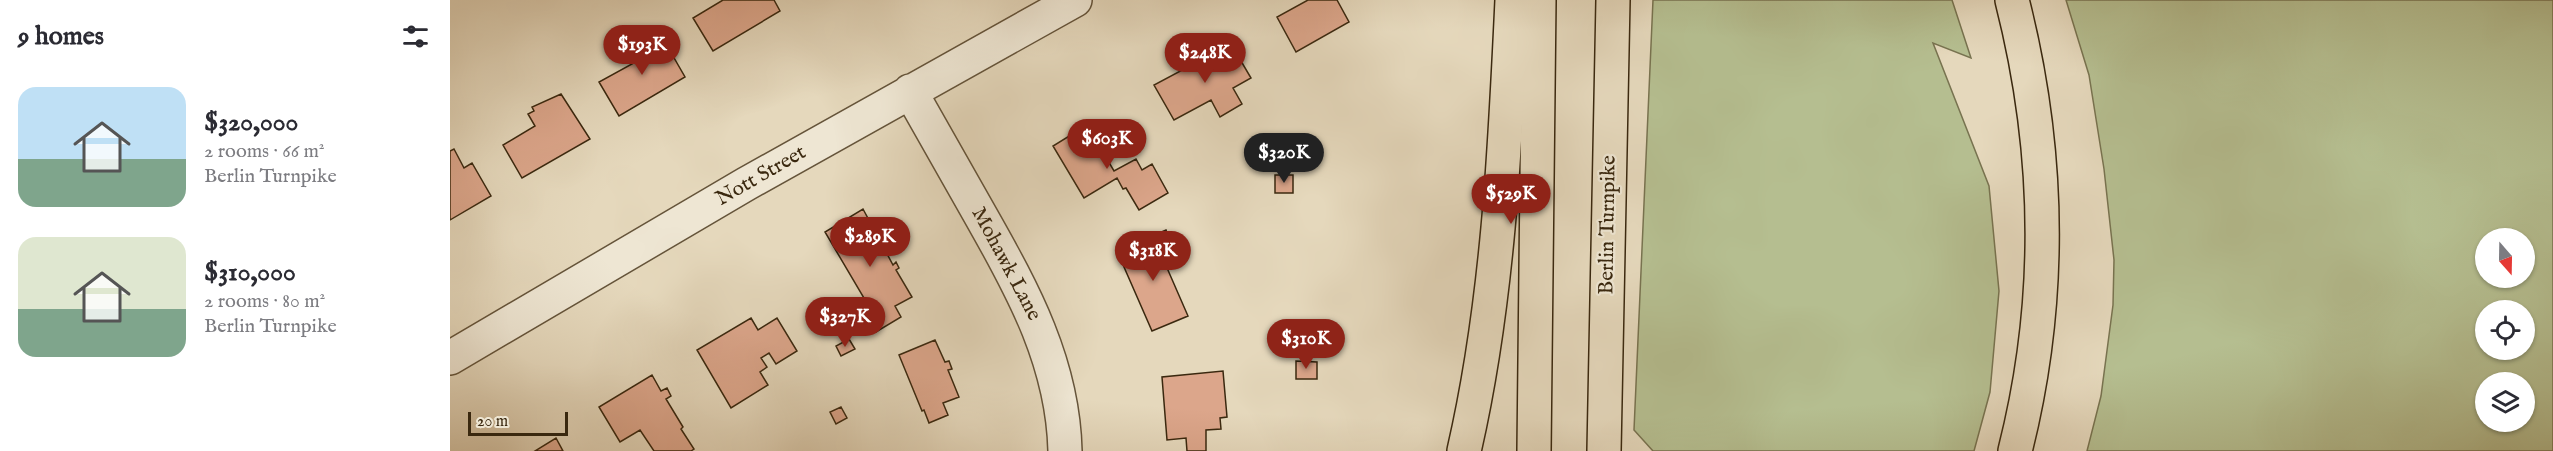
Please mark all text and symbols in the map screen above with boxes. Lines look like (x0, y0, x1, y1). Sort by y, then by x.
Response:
text: 9 homes (18, 20, 104, 53)
icon: filters (399, 20, 432, 53)
pin: $193K (600, 25, 684, 76)
text: $193K (617, 32, 667, 57)
pin: $248K (1163, 33, 1247, 84)
text: $248K (1179, 40, 1231, 65)
text: $320,000 (204, 106, 298, 139)
icon: home (66, 111, 138, 183)
pin: $603K (1065, 119, 1149, 170)
text: $603K (1081, 126, 1133, 151)
pin: $320K (1242, 133, 1326, 184)
text: 2 rooms · 66 m² (204, 139, 325, 164)
street label: Nott Street (711, 139, 811, 213)
text: $320K (1258, 140, 1310, 165)
street label: Berlin Turnpike (1593, 155, 1623, 295)
text: Berlin Turnpike (204, 164, 337, 189)
pin: $529K (1469, 174, 1553, 225)
text: $529K (1486, 181, 1536, 206)
street label: Mohawk Lane (965, 202, 1047, 326)
pin: $289K (828, 217, 912, 268)
text: $289K (844, 224, 896, 249)
north arrow (2475, 228, 2535, 288)
map controls (2475, 228, 2535, 432)
pin: $318K (1111, 231, 1195, 282)
text: $318K (1129, 238, 1177, 263)
text: $310,000 (204, 256, 296, 289)
icon: home (66, 261, 138, 333)
text: 2 rooms · 80 m² (204, 289, 325, 314)
pin: $327K (803, 297, 887, 348)
button: locate (2475, 300, 2535, 360)
text: $327K (819, 304, 871, 329)
text: Berlin Turnpike (204, 314, 337, 339)
pin: $310K (1264, 319, 1348, 370)
text: $310K (1281, 326, 1331, 351)
button: layers (2475, 372, 2535, 432)
scale bar (468, 409, 568, 436)
text: 20 m (477, 412, 508, 432)

